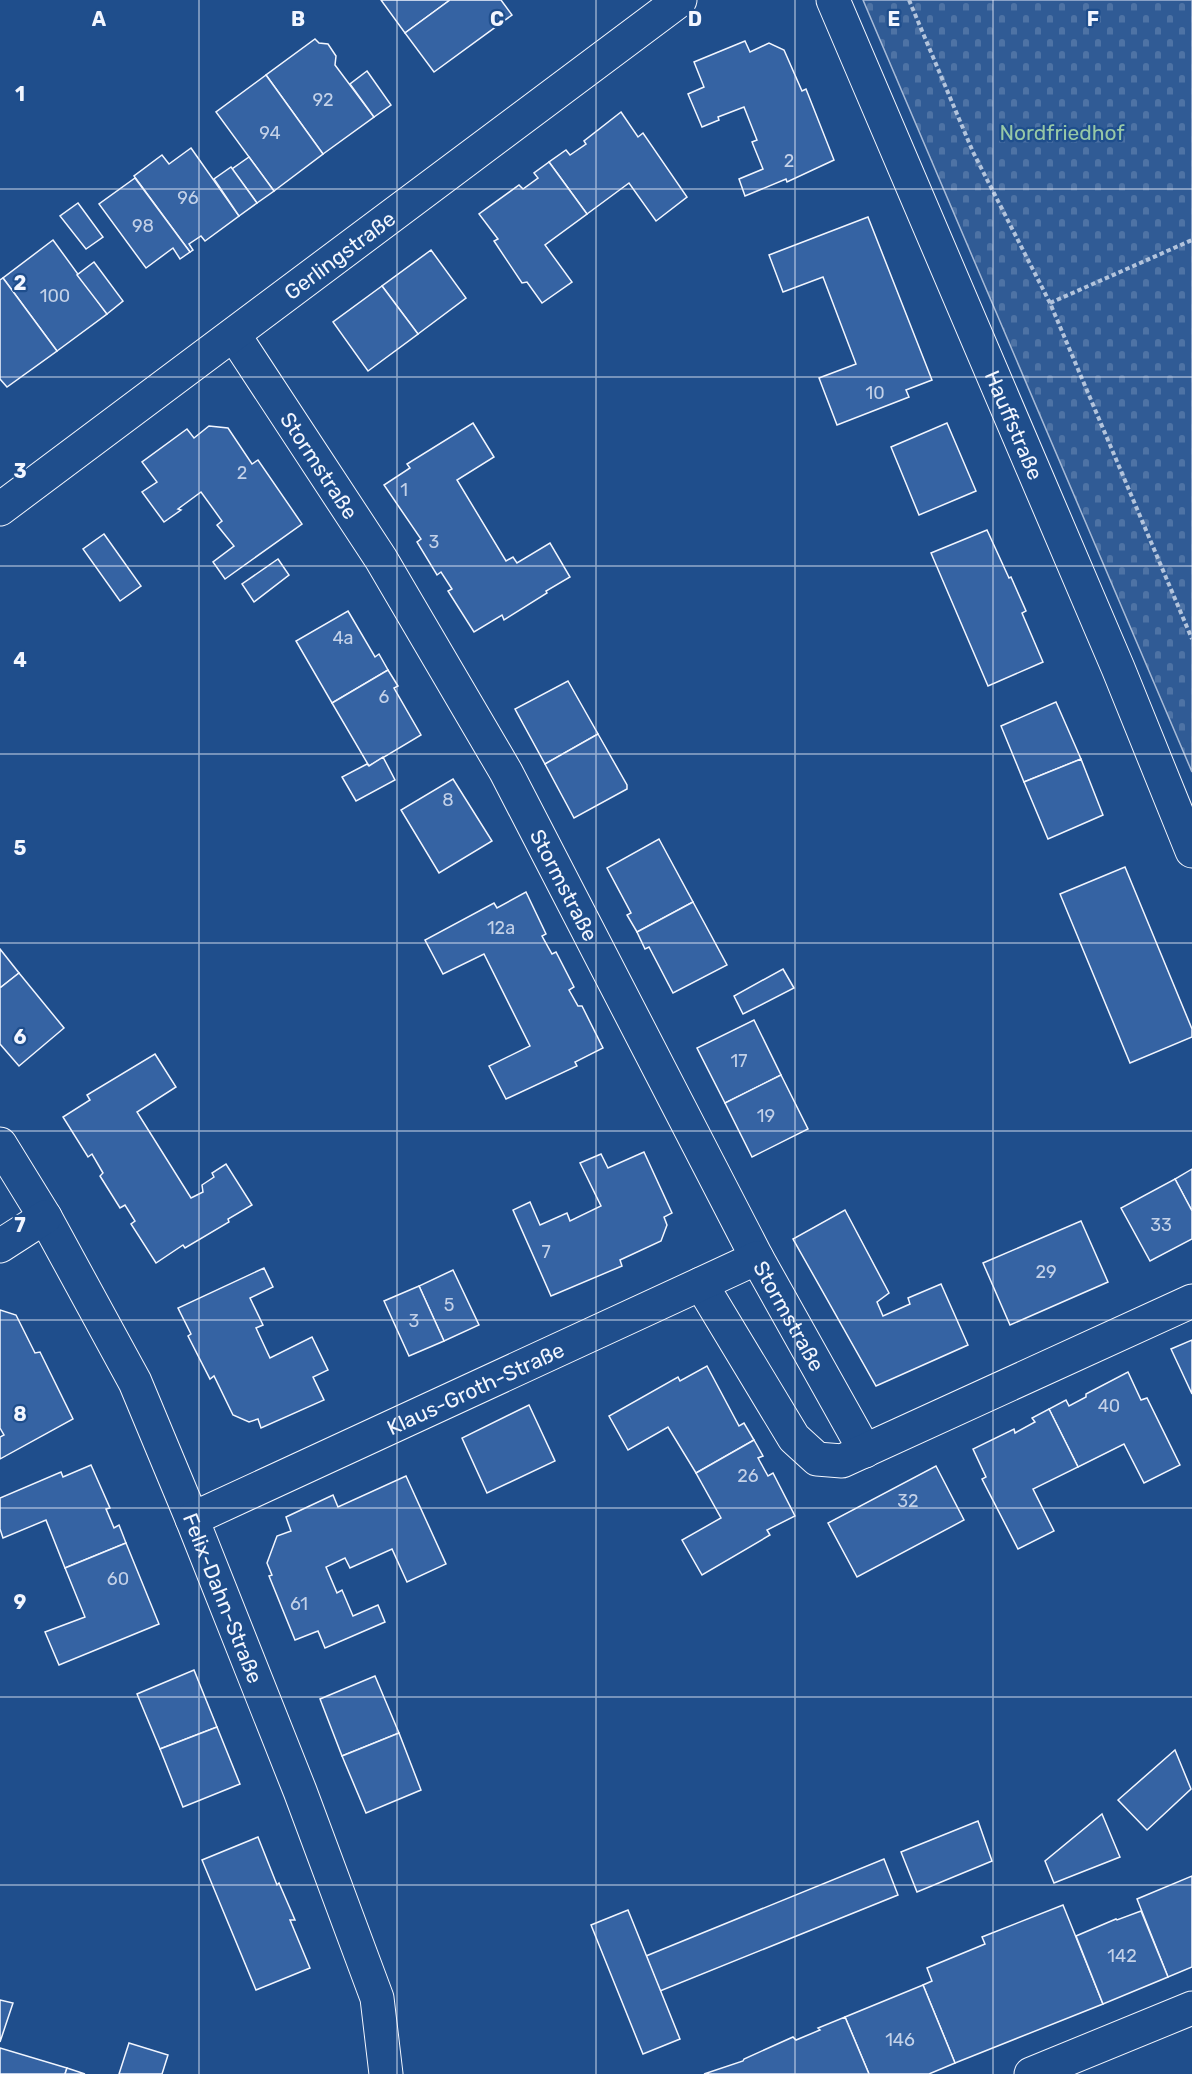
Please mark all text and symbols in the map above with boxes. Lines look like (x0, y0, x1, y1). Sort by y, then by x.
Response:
text: A (92, 7, 107, 31)
text: B (291, 7, 305, 31)
text: C (490, 7, 504, 31)
text: D (688, 7, 702, 31)
text: E (888, 7, 900, 31)
text: F (1087, 7, 1099, 31)
text: 1 (15, 82, 25, 106)
house number: 92 (312, 89, 334, 111)
park label: Nordfriedhof (999, 120, 1125, 145)
house number: 94 (259, 122, 281, 144)
house number: 2 (784, 150, 794, 172)
house number: 96 (177, 187, 199, 209)
street label: Gerlingstraße (279, 205, 400, 304)
house number: 98 (132, 215, 154, 237)
text: 2 (14, 271, 27, 295)
house number: 100 (40, 285, 70, 307)
street label: Hauffstraße (980, 367, 1049, 483)
house number: 10 (865, 382, 885, 404)
street label: Stormstraße (276, 407, 364, 523)
text: 3 (13, 459, 27, 483)
house number: 2 (237, 462, 247, 484)
house number: 1 (400, 479, 408, 501)
house number: 3 (429, 531, 439, 553)
house number: 4a (332, 627, 354, 649)
text: 4 (13, 648, 27, 672)
house number: 6 (379, 686, 390, 708)
house number: 8 (442, 789, 454, 811)
street label: Stormstraße (525, 825, 604, 945)
text: 5 (14, 836, 27, 860)
house number: 12a (487, 917, 515, 939)
text: 6 (13, 1025, 27, 1049)
house number: 17 (731, 1050, 747, 1072)
house number: 19 (757, 1105, 775, 1127)
text: 7 (14, 1213, 26, 1237)
house number: 33 (1150, 1214, 1172, 1236)
house number: 7 (541, 1241, 551, 1263)
street label: Stormstraße (748, 1256, 830, 1375)
house number: 29 (1035, 1261, 1057, 1283)
house number: 5 (444, 1294, 454, 1316)
house number: 3 (409, 1310, 419, 1332)
street label: Klaus-Groth-Straße (383, 1336, 568, 1440)
house number: 40 (1098, 1395, 1120, 1417)
text: 8 (13, 1402, 27, 1426)
house number: 26 (737, 1465, 759, 1487)
house number: 32 (897, 1490, 919, 1512)
street label: Felix-Dahn-Straße (178, 1509, 268, 1687)
house number: 60 (107, 1568, 129, 1590)
text: 9 (14, 1590, 27, 1614)
house number: 61 (290, 1593, 308, 1615)
house number: 142 (1107, 1945, 1137, 1967)
house number: 146 (885, 2029, 915, 2051)

